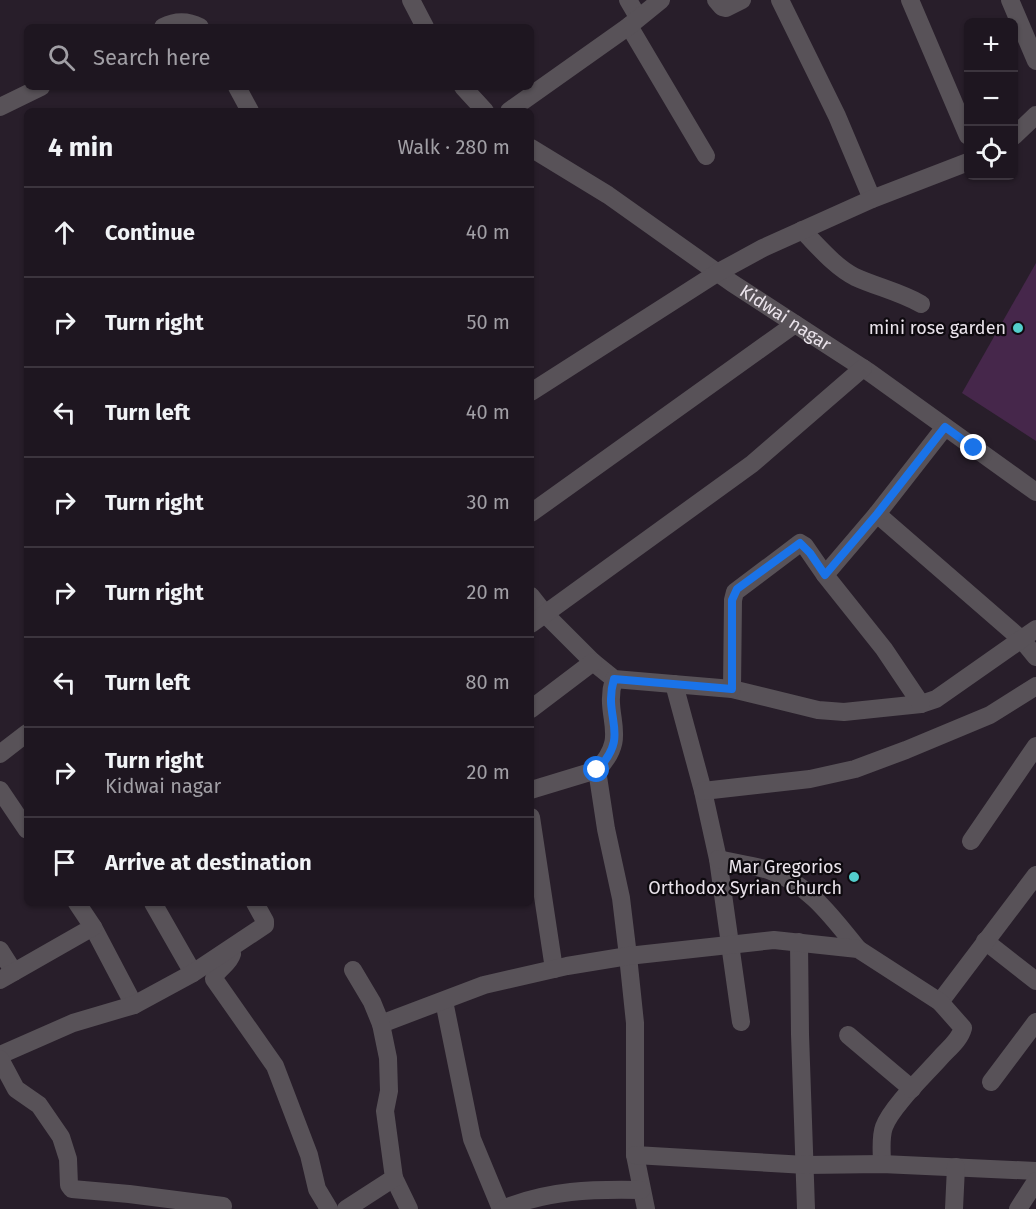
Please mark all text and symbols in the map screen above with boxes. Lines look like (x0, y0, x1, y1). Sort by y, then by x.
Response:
map controls (964, 18, 1018, 180)
button: + (964, 18, 1018, 72)
search box (24, 24, 534, 90)
icon: search (45, 41, 78, 74)
text: Search here (93, 44, 211, 71)
button: − (964, 72, 1018, 126)
button: locate (964, 126, 1018, 180)
text: 4 min (48, 132, 113, 163)
text: Walk · 280 m (397, 135, 510, 159)
icon: ahead (48, 216, 81, 249)
text: Continue (105, 219, 195, 246)
text: 40 m (466, 220, 510, 244)
street label: Kidwai nagar (736, 280, 835, 356)
icon: right (48, 306, 81, 339)
text: Turn right (105, 309, 204, 336)
text: 50 m (466, 310, 510, 334)
place label: mini rose garden (869, 317, 1006, 339)
marker: mini rose garden (1011, 321, 1025, 335)
icon: left (48, 396, 81, 429)
text: Turn left (105, 399, 190, 426)
text: 40 m (466, 400, 510, 424)
route end (960, 434, 986, 460)
icon: right (48, 486, 81, 519)
text: Turn right (105, 489, 204, 516)
text: 30 m (466, 490, 510, 514)
icon: right (48, 576, 81, 609)
text: Turn right (105, 579, 204, 606)
text: 20 m (467, 580, 510, 604)
icon: left (48, 666, 81, 699)
text: Turn left (105, 669, 190, 696)
text: 80 m (465, 670, 510, 694)
text: Turn right (105, 747, 204, 774)
icon: right (48, 756, 81, 789)
route start (583, 756, 609, 782)
text: 20 m (467, 760, 510, 784)
text: Kidwai nagar (105, 774, 221, 798)
icon: arrive (48, 846, 81, 879)
text: Arrive at destination (105, 849, 312, 876)
place label: Mar Gregorios Orthodox Syrian Church (648, 856, 842, 899)
marker: Mar Gregorios Orthodox Syrian Church (847, 870, 861, 884)

